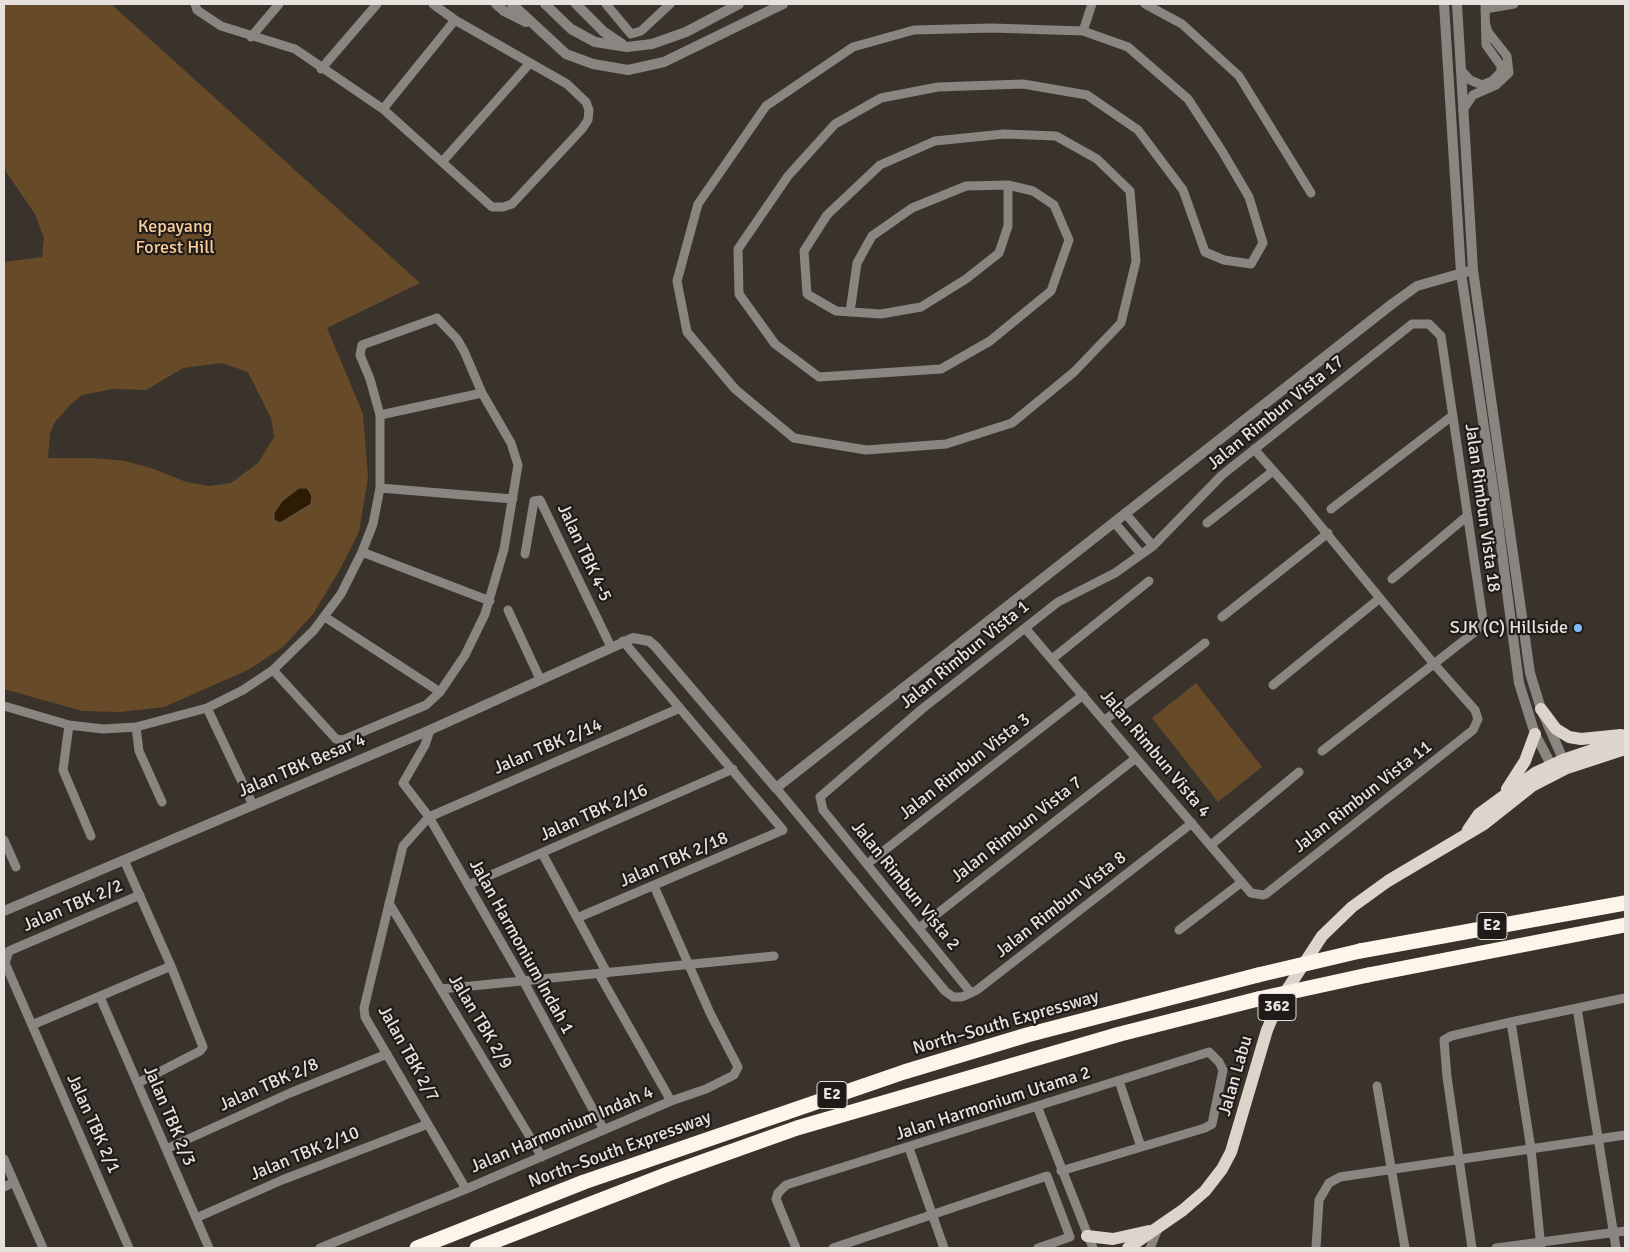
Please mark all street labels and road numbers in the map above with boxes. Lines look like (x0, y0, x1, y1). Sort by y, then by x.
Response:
street label: Jalan Rimbun Vista 17 (1203, 351, 1349, 475)
street label: Jalan Rimbun Vista 18 (1459, 422, 1505, 594)
street label: Jalan TBK 4-5 (552, 501, 616, 605)
street label: Jalan Rimbun Vista 1 (896, 596, 1034, 714)
street label: Jalan Rimbun Vista 4 (1095, 686, 1215, 822)
street label: Jalan Rimbun Vista 3 (895, 709, 1035, 825)
street label: Jalan TBK 2/14 (490, 714, 606, 780)
street label: Jalan TBK Besar 4 (235, 729, 369, 803)
street label: Jalan Rimbun Vista 11 (1289, 736, 1437, 858)
street label: Jalan Rimbun Vista 7 (947, 772, 1087, 888)
street label: Jalan TBK 2/16 (537, 780, 651, 846)
street label: Jalan Rimbun Vista 2 (846, 817, 964, 955)
street label: Jalan TBK 2/18 (616, 827, 732, 893)
street label: Jalan Rimbun Vista 8 (991, 847, 1131, 963)
street label: Jalan Harmonium Indah 1 (464, 856, 578, 1038)
street label: Jalan TBK 2/2 (20, 875, 126, 937)
road number: E2 (1477, 912, 1507, 939)
street label: Jalan TBK 2/9 (443, 971, 517, 1073)
street label: North–South Expressway (910, 986, 1102, 1060)
road number: 362 (1258, 994, 1296, 1020)
street label: Jalan TBK 2/7 (373, 1002, 443, 1106)
street label: Jalan Labu (1214, 1033, 1258, 1119)
street label: Jalan TBK 2/8 (216, 1053, 322, 1117)
street label: Jalan Harmonium Utama 2 (893, 1062, 1093, 1146)
street label: Jalan TBK 2/3 (138, 1063, 200, 1169)
street label: Jalan TBK 2/1 (61, 1071, 125, 1177)
street label: Jalan Harmonium Indah 4 (467, 1082, 657, 1178)
road number: E2 (817, 1082, 847, 1108)
street label: North–South Expressway (526, 1107, 714, 1193)
street label: Jalan TBK 2/10 (247, 1122, 363, 1186)

